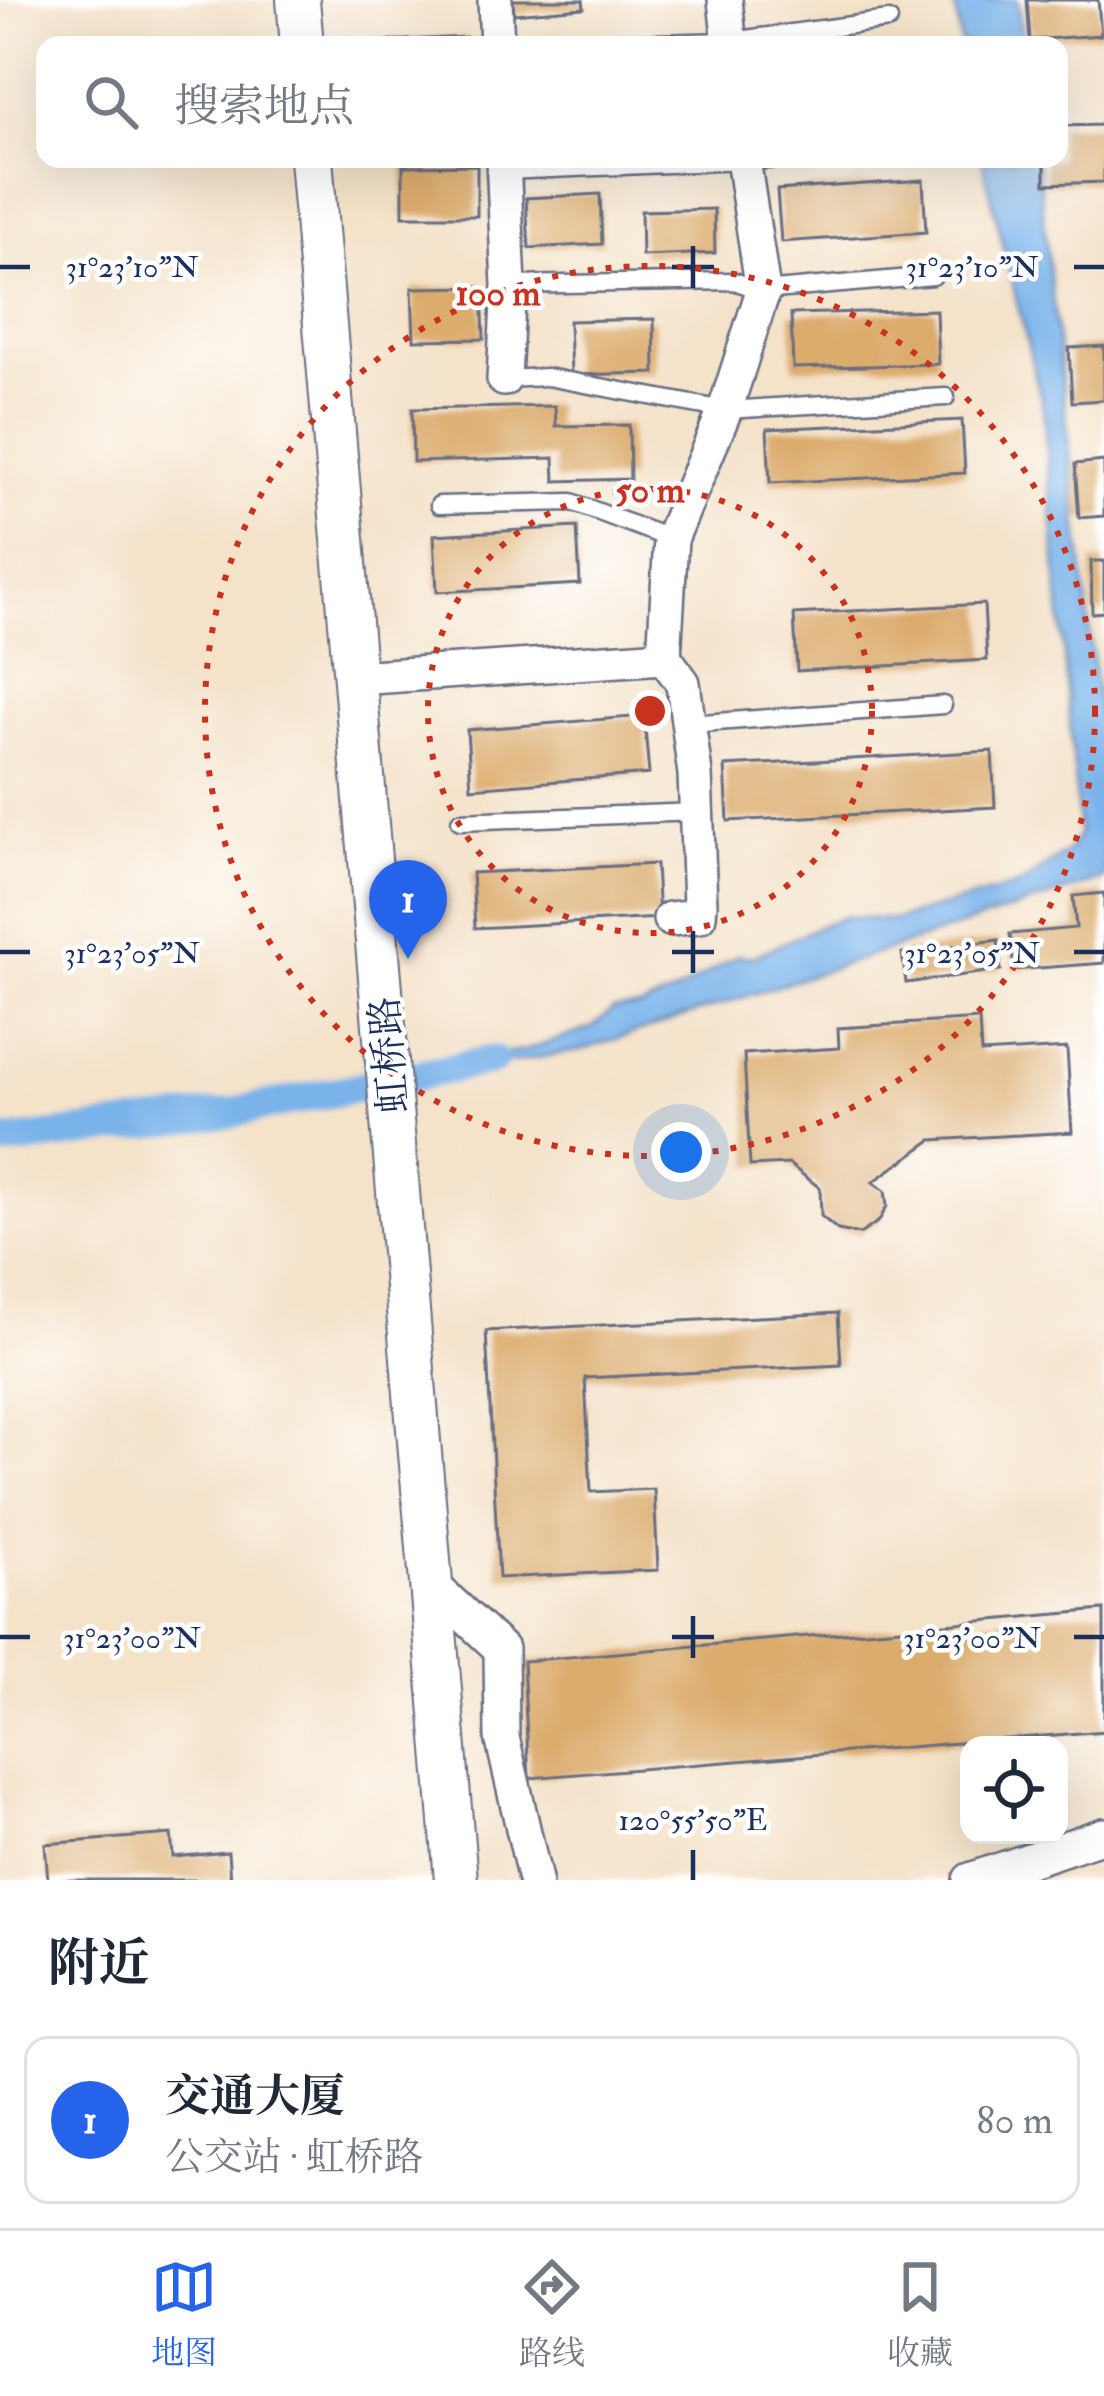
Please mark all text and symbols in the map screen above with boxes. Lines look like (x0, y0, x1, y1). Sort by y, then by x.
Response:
search box (36, 36, 1068, 168)
icon: search (78, 69, 144, 135)
text: 搜索地点 (174, 79, 354, 135)
text: 31°23'10"N (65, 249, 199, 286)
text: 31°23'10"N (905, 249, 1039, 286)
text: 100 m (455, 271, 541, 316)
text: 50 m (615, 468, 685, 513)
centre of rings (629, 690, 671, 732)
pin: 1 (369, 860, 447, 959)
text: 31°23'05"N (64, 935, 200, 972)
text: 31°23'05"N (904, 935, 1040, 972)
street label: 虹桥路 (360, 994, 419, 1115)
your location (651, 1122, 711, 1182)
text: 31°23'00"N (63, 1620, 201, 1657)
text: 31°23'00"N (903, 1620, 1041, 1657)
map controls (960, 1736, 1068, 1844)
button: locate (960, 1736, 1068, 1844)
text: 120°55'50"E (619, 1802, 767, 1839)
text: 附近 (48, 1932, 150, 1996)
text: 交通大厦 (165, 2069, 345, 2125)
text: 1 (83, 2096, 97, 2145)
text: 80 m (976, 2096, 1053, 2145)
text: 公交站 · 虹桥路 (165, 2133, 423, 2182)
tab: 地图 (151, 2254, 217, 2374)
tab: 路线 (519, 2254, 585, 2374)
tab: 收藏 (887, 2254, 953, 2374)

